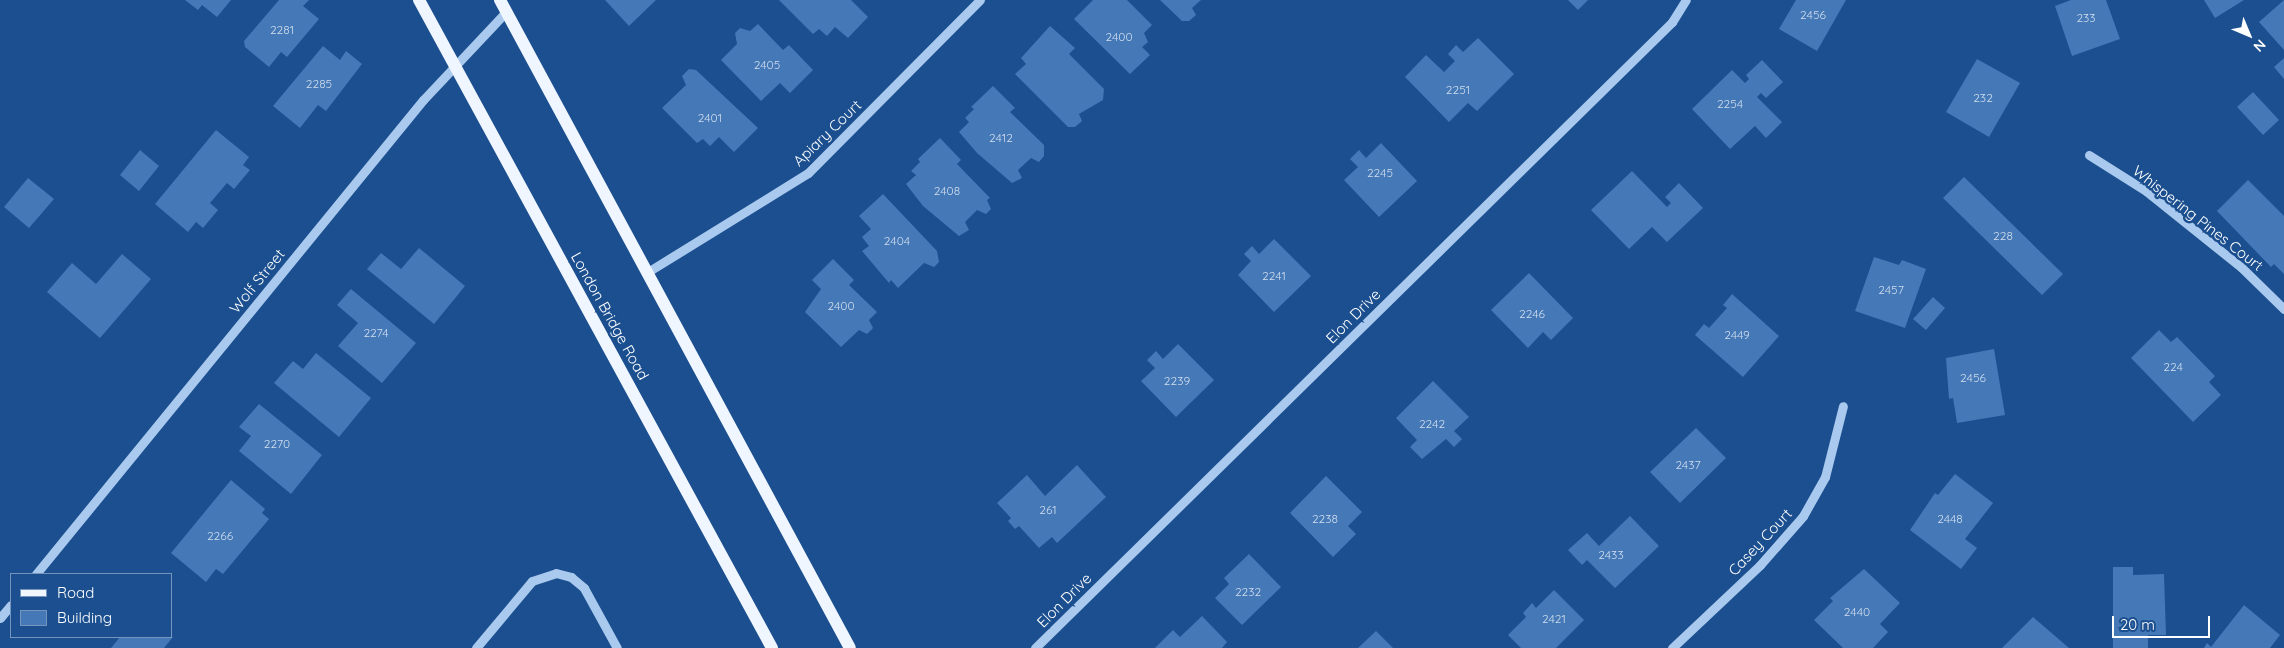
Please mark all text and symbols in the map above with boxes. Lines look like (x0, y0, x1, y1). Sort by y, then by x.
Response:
house number: 2456 (1800, 8, 1826, 22)
north arrow (2224, 10, 2274, 60)
house number: 233 (2076, 11, 2096, 25)
house number: 2281 (270, 23, 294, 37)
house number: 2400 (1105, 30, 1133, 44)
text: N (2250, 36, 2270, 56)
house number: 2405 (754, 58, 780, 72)
house number: 2285 (306, 77, 332, 91)
house number: 2251 (1446, 83, 1470, 97)
house number: 232 (1973, 91, 1993, 105)
street label: Apiary Court (789, 96, 865, 170)
house number: 2254 (1717, 97, 1743, 111)
house number: 2401 (698, 111, 722, 125)
house number: 2412 (989, 131, 1013, 145)
street label: Whispering Pines Court (2129, 161, 2267, 275)
house number: 2245 (1367, 166, 1393, 180)
house number: 2408 (934, 184, 960, 198)
house number: 228 (1993, 229, 2013, 243)
house number: 2404 (884, 234, 910, 248)
street label: Wolf Street (226, 245, 288, 317)
street label: London Bridge Road (567, 249, 653, 383)
house number: 2241 (1262, 269, 1286, 283)
house number: 2457 (1878, 283, 1904, 297)
street label: Elon Drive (1322, 285, 1384, 347)
house number: 2400 (827, 299, 855, 313)
house number: 2246 (1519, 307, 1545, 321)
house number: 2274 (363, 326, 389, 340)
house number: 2449 (1724, 328, 1750, 342)
house number: 224 (2163, 360, 2183, 374)
house number: 2456 (1960, 371, 1986, 385)
house number: 2239 (1164, 374, 1190, 388)
house number: 2242 (1419, 417, 1445, 431)
house number: 2270 (264, 437, 290, 451)
house number: 2437 (1675, 458, 1701, 472)
house number: 261 (1039, 503, 1057, 517)
street label: Casey Court (1724, 505, 1796, 579)
house number: 2238 (1312, 512, 1338, 526)
house number: 2448 (1937, 512, 1963, 526)
house number: 2266 (207, 529, 233, 543)
house number: 2433 (1598, 548, 1624, 562)
street label: Elon Drive (1033, 569, 1095, 631)
legend (10, 573, 172, 638)
text: Road (57, 583, 94, 602)
house number: 2232 (1235, 585, 1261, 599)
house number: 2440 (1844, 605, 1870, 619)
scale bar (2114, 606, 2212, 638)
text: Building (57, 608, 112, 627)
house number: 2421 (1542, 612, 1566, 626)
text: 20 m (2120, 615, 2155, 634)

